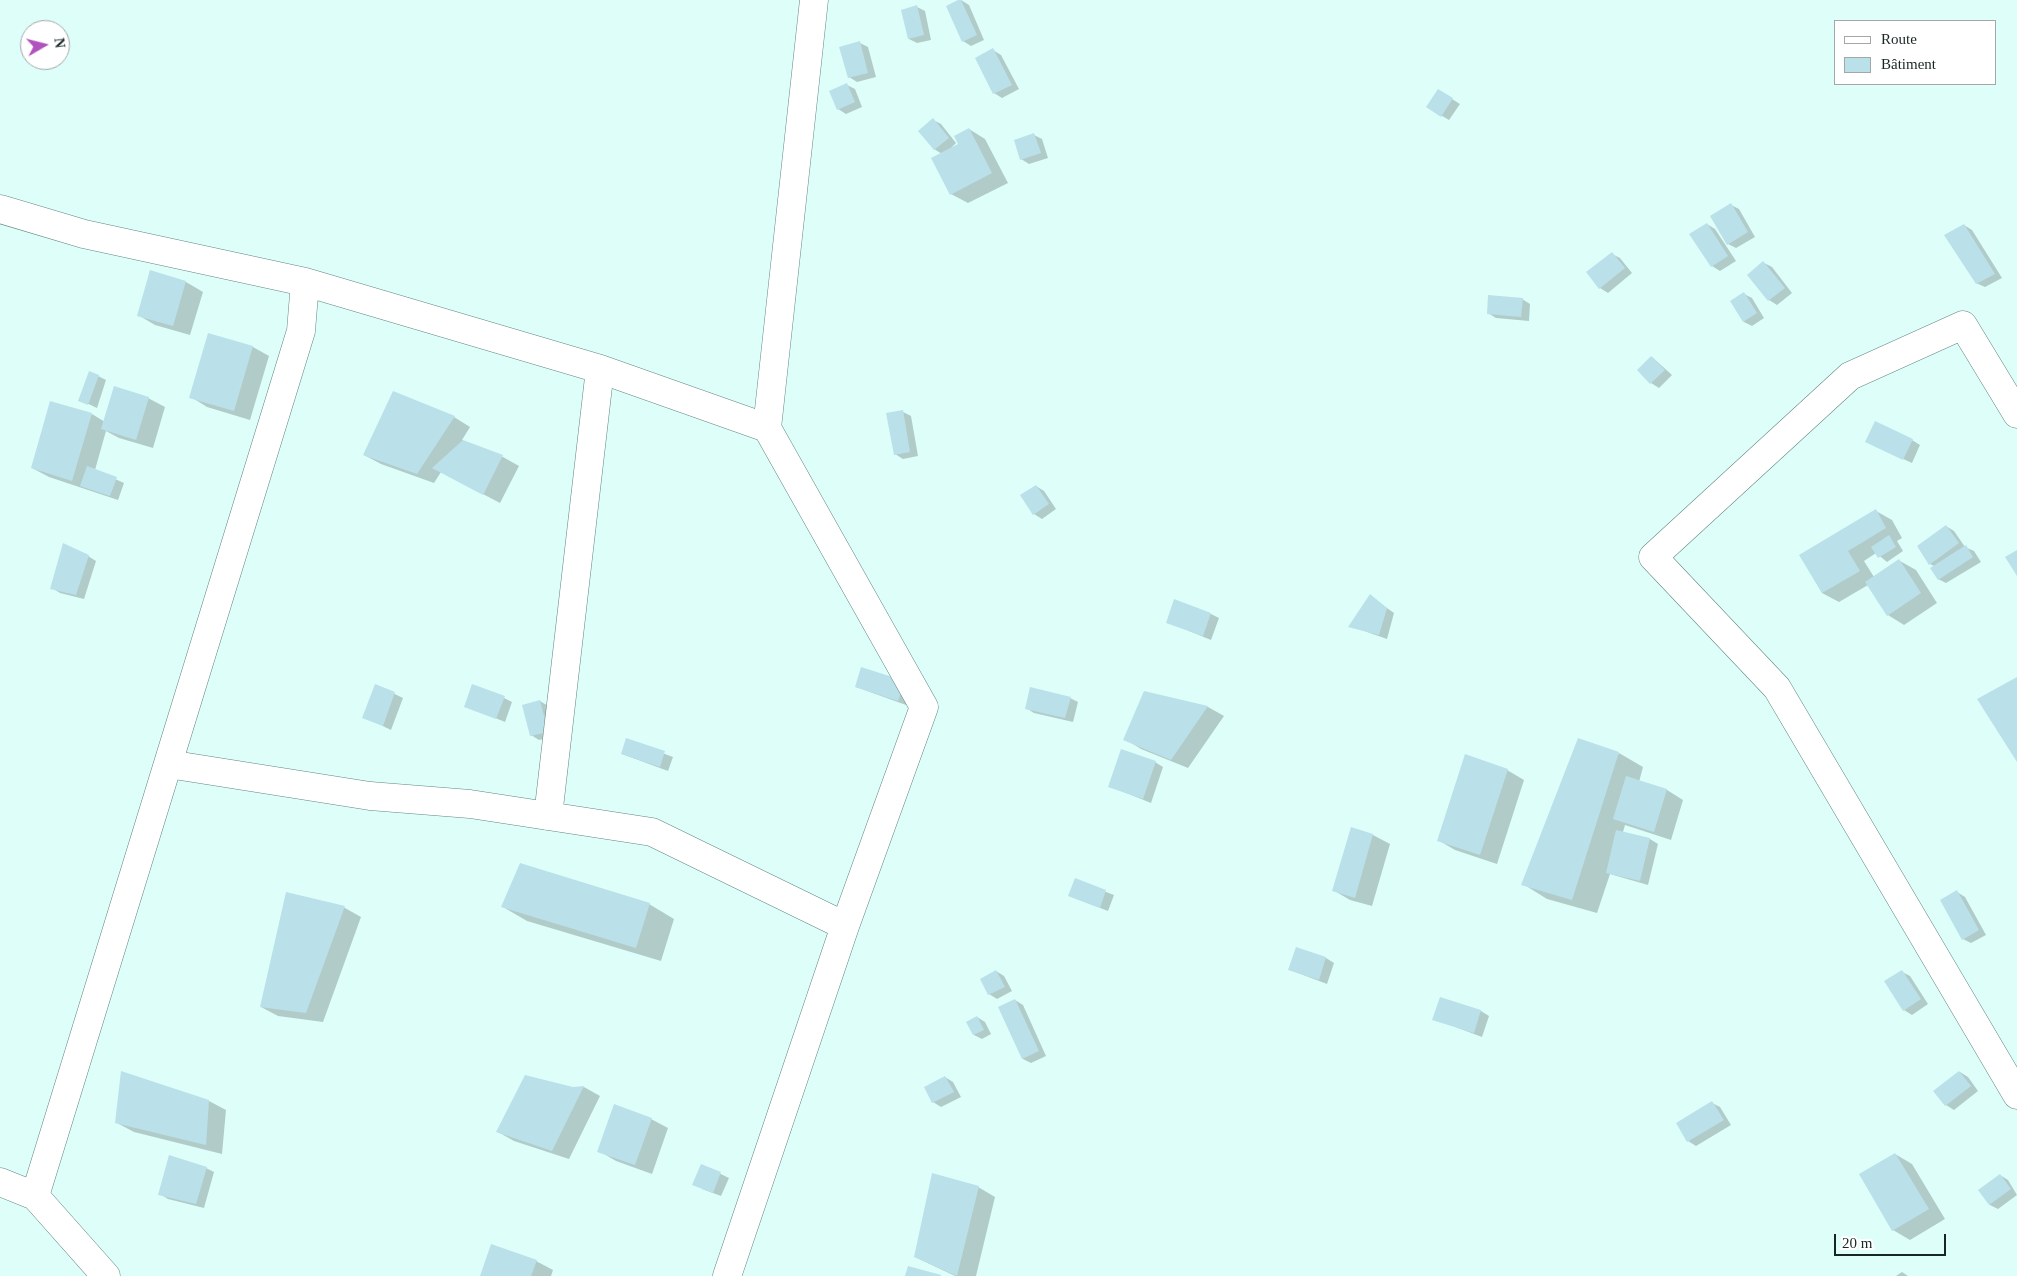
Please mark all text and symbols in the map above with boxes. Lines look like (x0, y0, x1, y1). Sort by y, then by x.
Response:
north arrow (20, 20, 70, 70)
legend (1834, 20, 1997, 85)
text: Route (1881, 31, 1917, 47)
text: N (51, 37, 67, 49)
text: Bâtiment (1881, 56, 1936, 72)
scale bar (1837, 1224, 1950, 1256)
text: 20 m (1842, 1235, 1872, 1251)

